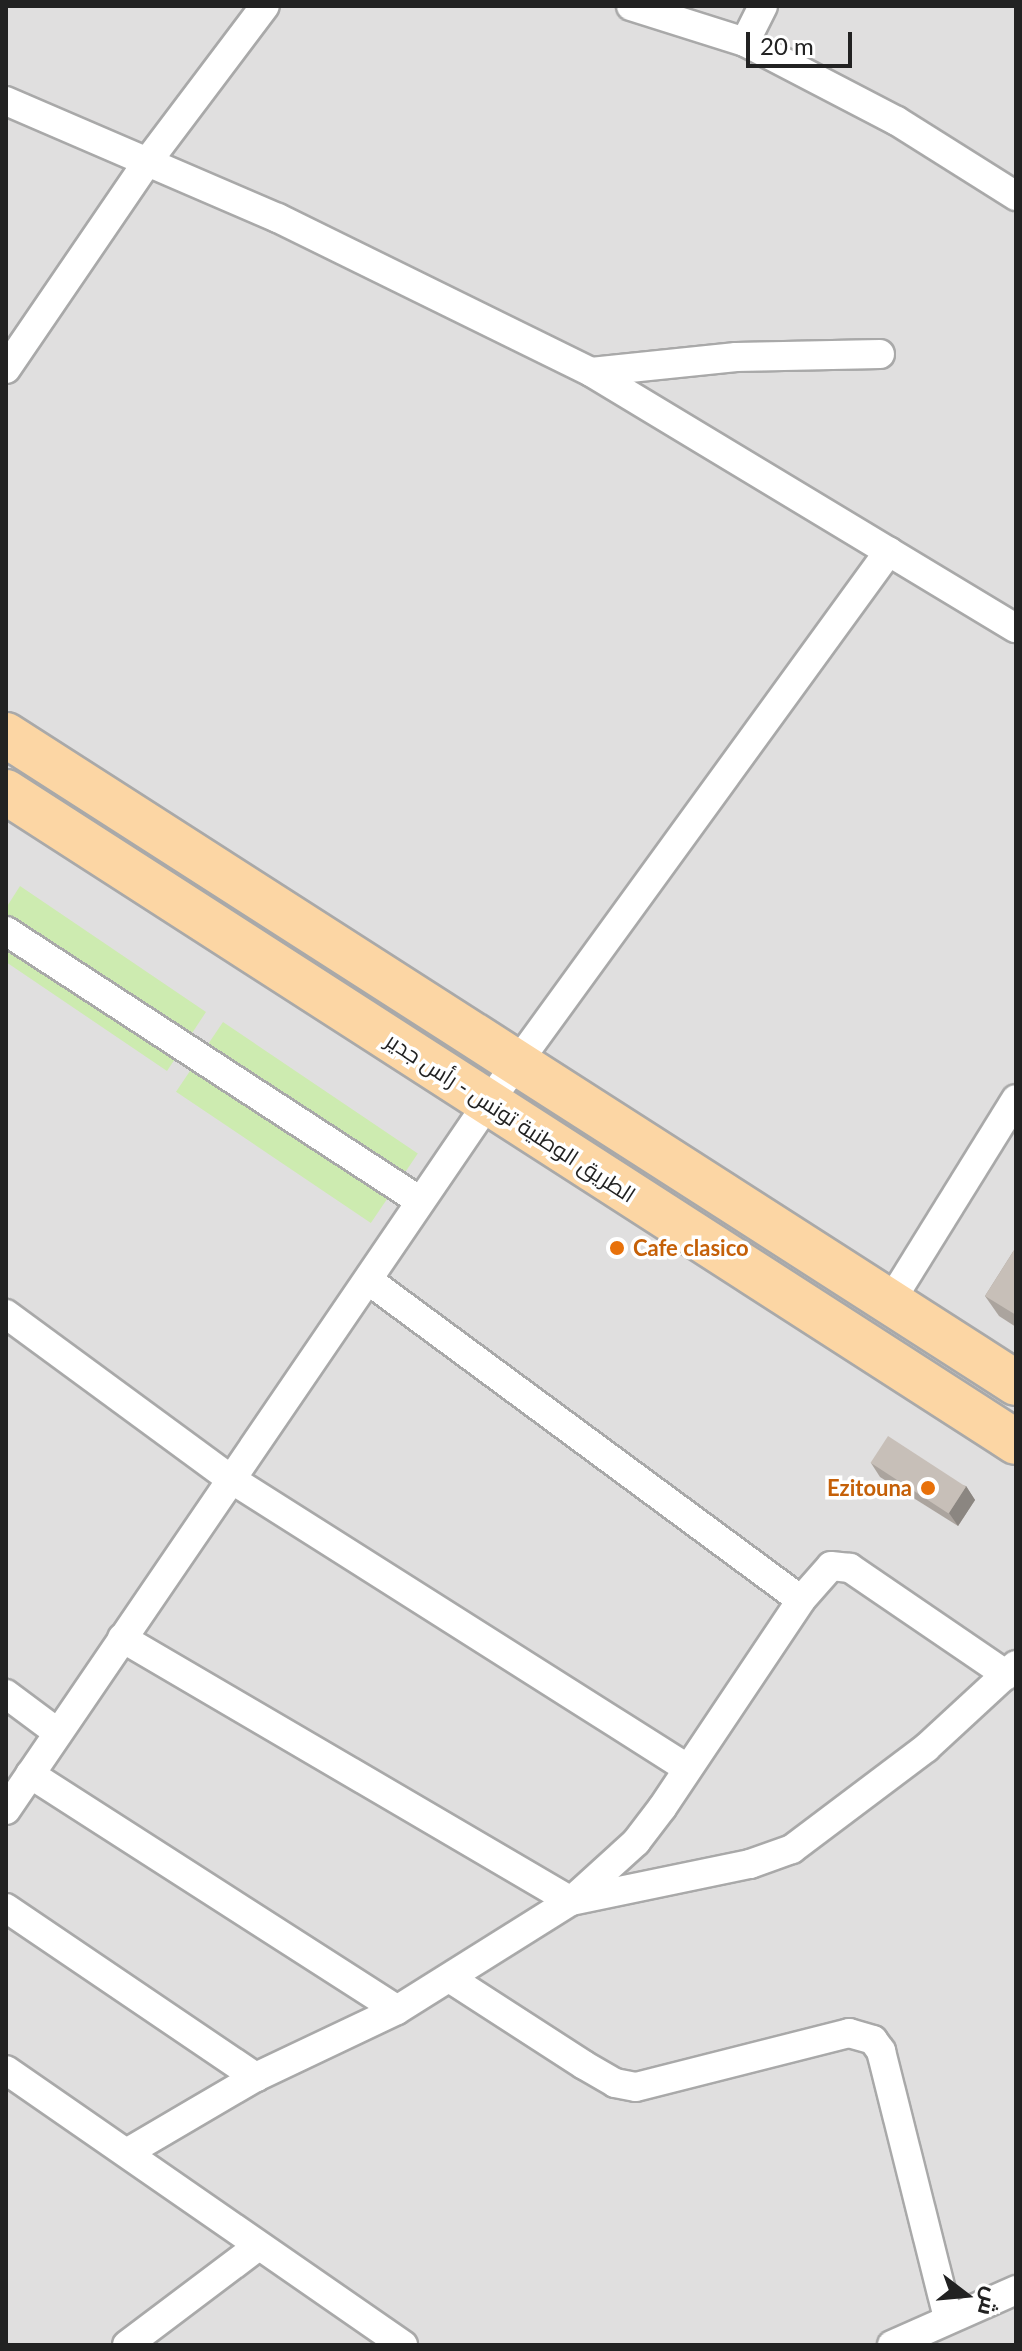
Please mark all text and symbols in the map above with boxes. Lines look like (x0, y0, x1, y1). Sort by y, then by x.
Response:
scale bar (750, 16, 856, 66)
text: 20 m (760, 31, 814, 60)
street label: الطريق الوطنية تونس - رأس جدير (381, 1026, 641, 1208)
place label: Cafe clasico (633, 1235, 749, 1261)
marker: Cafe clasico (608, 1239, 626, 1257)
place label: Ezitouna (827, 1475, 912, 1501)
marker: Ezitouna (919, 1479, 937, 1497)
north arrow (926, 2255, 1006, 2335)
text: ش (973, 2284, 1006, 2319)

